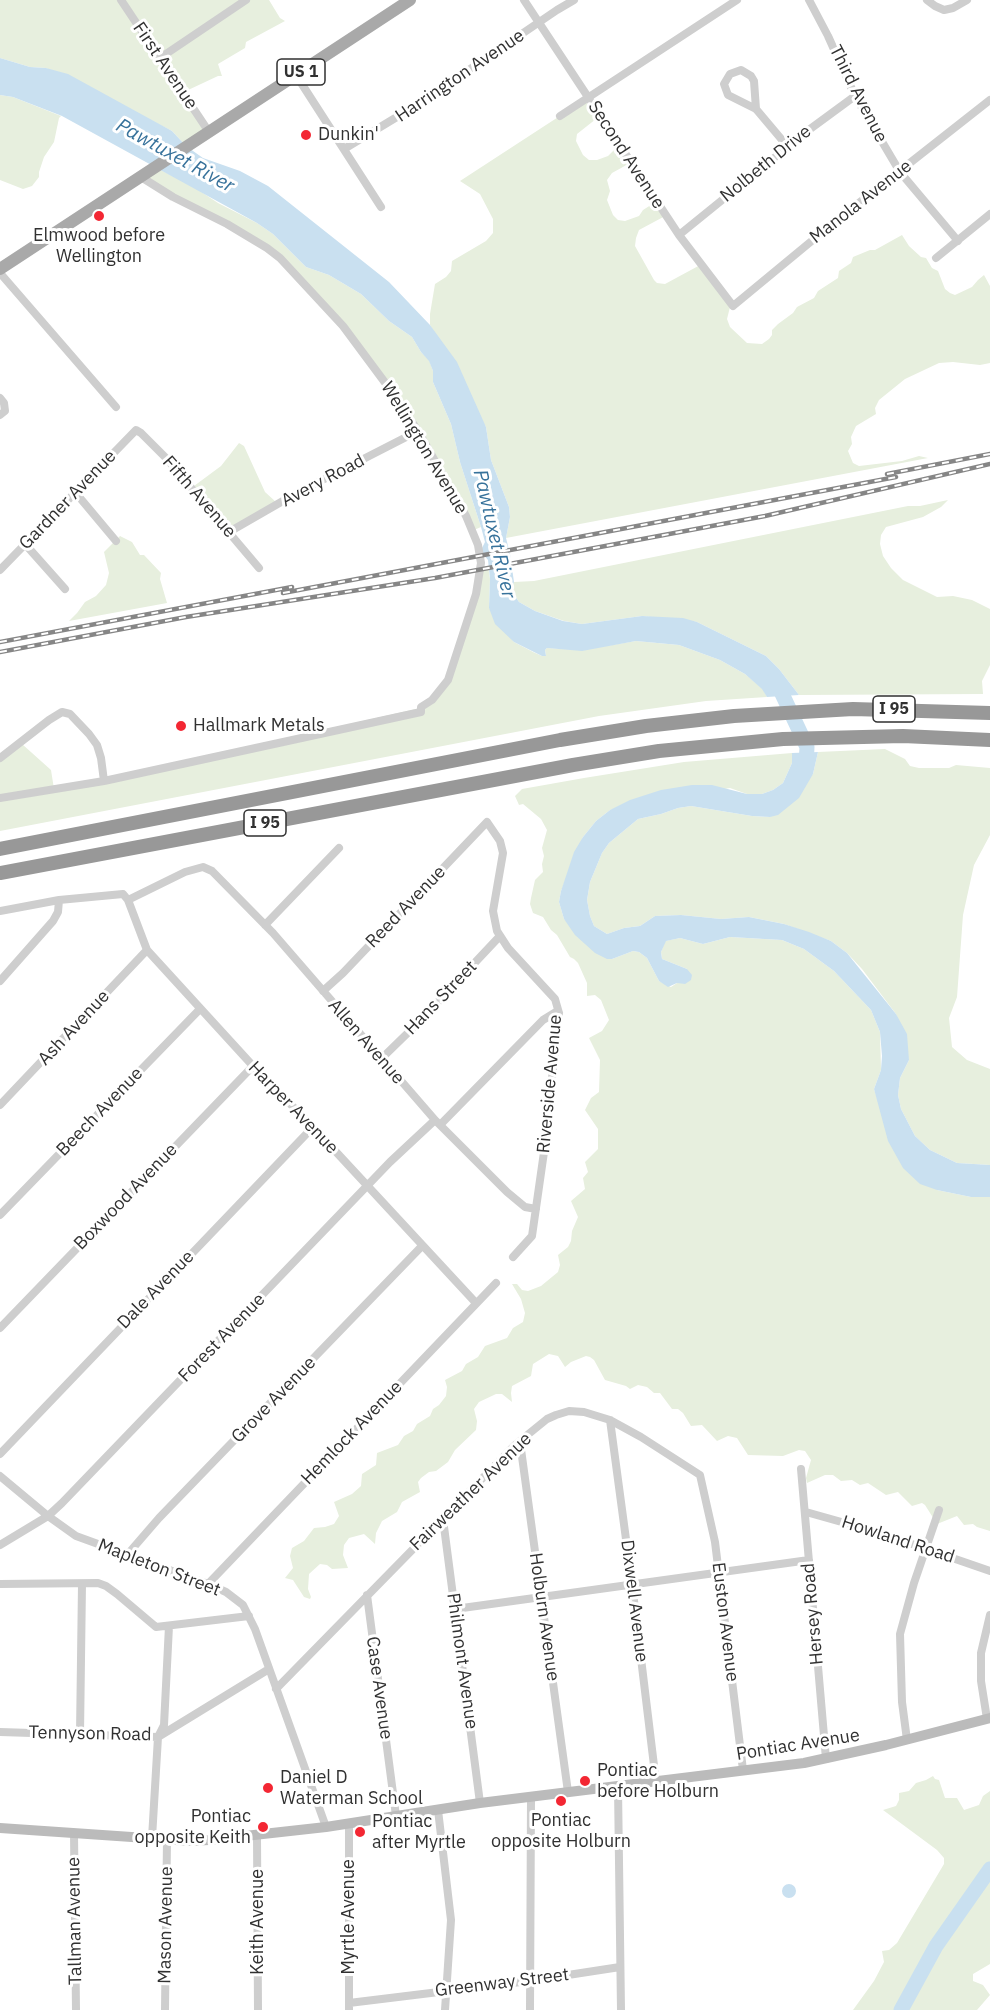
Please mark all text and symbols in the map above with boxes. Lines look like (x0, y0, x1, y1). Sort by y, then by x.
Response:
street label: First Avenue (128, 18, 202, 114)
street label: Harrington Avenue (392, 25, 528, 127)
street label: Third Avenue (824, 42, 892, 146)
road number: US 1 (277, 59, 325, 85)
street label: Second Avenue (583, 97, 669, 213)
water label: Pawtuxet River (112, 114, 238, 198)
street label: Nolbeth Drive (716, 121, 816, 207)
place label: Dunkin' (318, 124, 379, 146)
marker: Dunkin' (299, 128, 313, 142)
street label: Manola Avenue (806, 156, 916, 248)
marker: Elmwood before Wellington (92, 209, 106, 223)
place label: Elmwood before Wellington (33, 225, 165, 268)
street label: Wellington Avenue (376, 378, 472, 518)
street label: Gardner Avenue (15, 446, 121, 554)
street label: Avery Road (278, 450, 368, 512)
street label: Fifth Avenue (158, 452, 240, 542)
water label: Pawtuxet River (468, 467, 520, 601)
road number: I 95 (873, 696, 915, 722)
place label: Hallmark Metals (193, 715, 325, 737)
marker: Hallmark Metals (174, 719, 188, 733)
road number: I 95 (244, 810, 286, 836)
street label: Reed Avenue (361, 861, 451, 953)
street label: Hans Street (400, 956, 482, 1040)
street label: Ash Avenue (34, 986, 114, 1070)
street label: Allen Avenue (323, 995, 409, 1089)
street label: Riverside Avenue (533, 1014, 567, 1154)
street label: Harper Avenue (243, 1057, 343, 1159)
street label: Beech Avenue (52, 1063, 148, 1161)
street label: Boxwood Avenue (70, 1139, 182, 1255)
street label: Dale Avenue (113, 1246, 199, 1334)
street label: Forest Avenue (174, 1289, 270, 1387)
street label: Grove Avenue (227, 1352, 321, 1448)
street label: Hemlock Avenue (297, 1377, 407, 1489)
street label: Fairweather Avenue (406, 1428, 536, 1556)
street label: Howland Road (839, 1512, 957, 1568)
street label: Mapleton Street (95, 1535, 223, 1601)
street label: Dixwell Avenue (616, 1538, 652, 1664)
street label: Holburn Avenue (524, 1551, 564, 1683)
street label: Euston Avenue (707, 1561, 743, 1683)
street label: Hersey Road (798, 1562, 828, 1666)
street label: Philmont Avenue (442, 1592, 482, 1730)
street label: Case Avenue (361, 1635, 397, 1741)
street label: Tennyson Road (28, 1722, 152, 1746)
street label: Pontiac Avenue (735, 1725, 861, 1765)
place label: Pontiac before Holburn (597, 1760, 719, 1802)
place label: Daniel D Waterman School (280, 1767, 423, 1810)
marker: Pontiac before Holburn (578, 1774, 592, 1788)
marker: Daniel D Waterman School (261, 1781, 275, 1795)
marker: Pontiac opposite Holburn (554, 1794, 568, 1808)
place label: Pontiac opposite Keith (134, 1806, 251, 1848)
place label: Pontiac opposite Holburn (491, 1810, 631, 1852)
place label: Pontiac after Myrtle (372, 1811, 466, 1854)
marker: Pontiac opposite Keith (256, 1820, 270, 1834)
marker: Pontiac after Myrtle (353, 1825, 367, 1839)
street label: Tallman Avenue (63, 1857, 87, 1985)
street label: Myrtle Avenue (338, 1859, 360, 1975)
street label: Mason Avenue (154, 1866, 178, 1984)
street label: Keith Avenue (247, 1869, 269, 1975)
street label: Greenway Street (434, 1964, 570, 2002)

